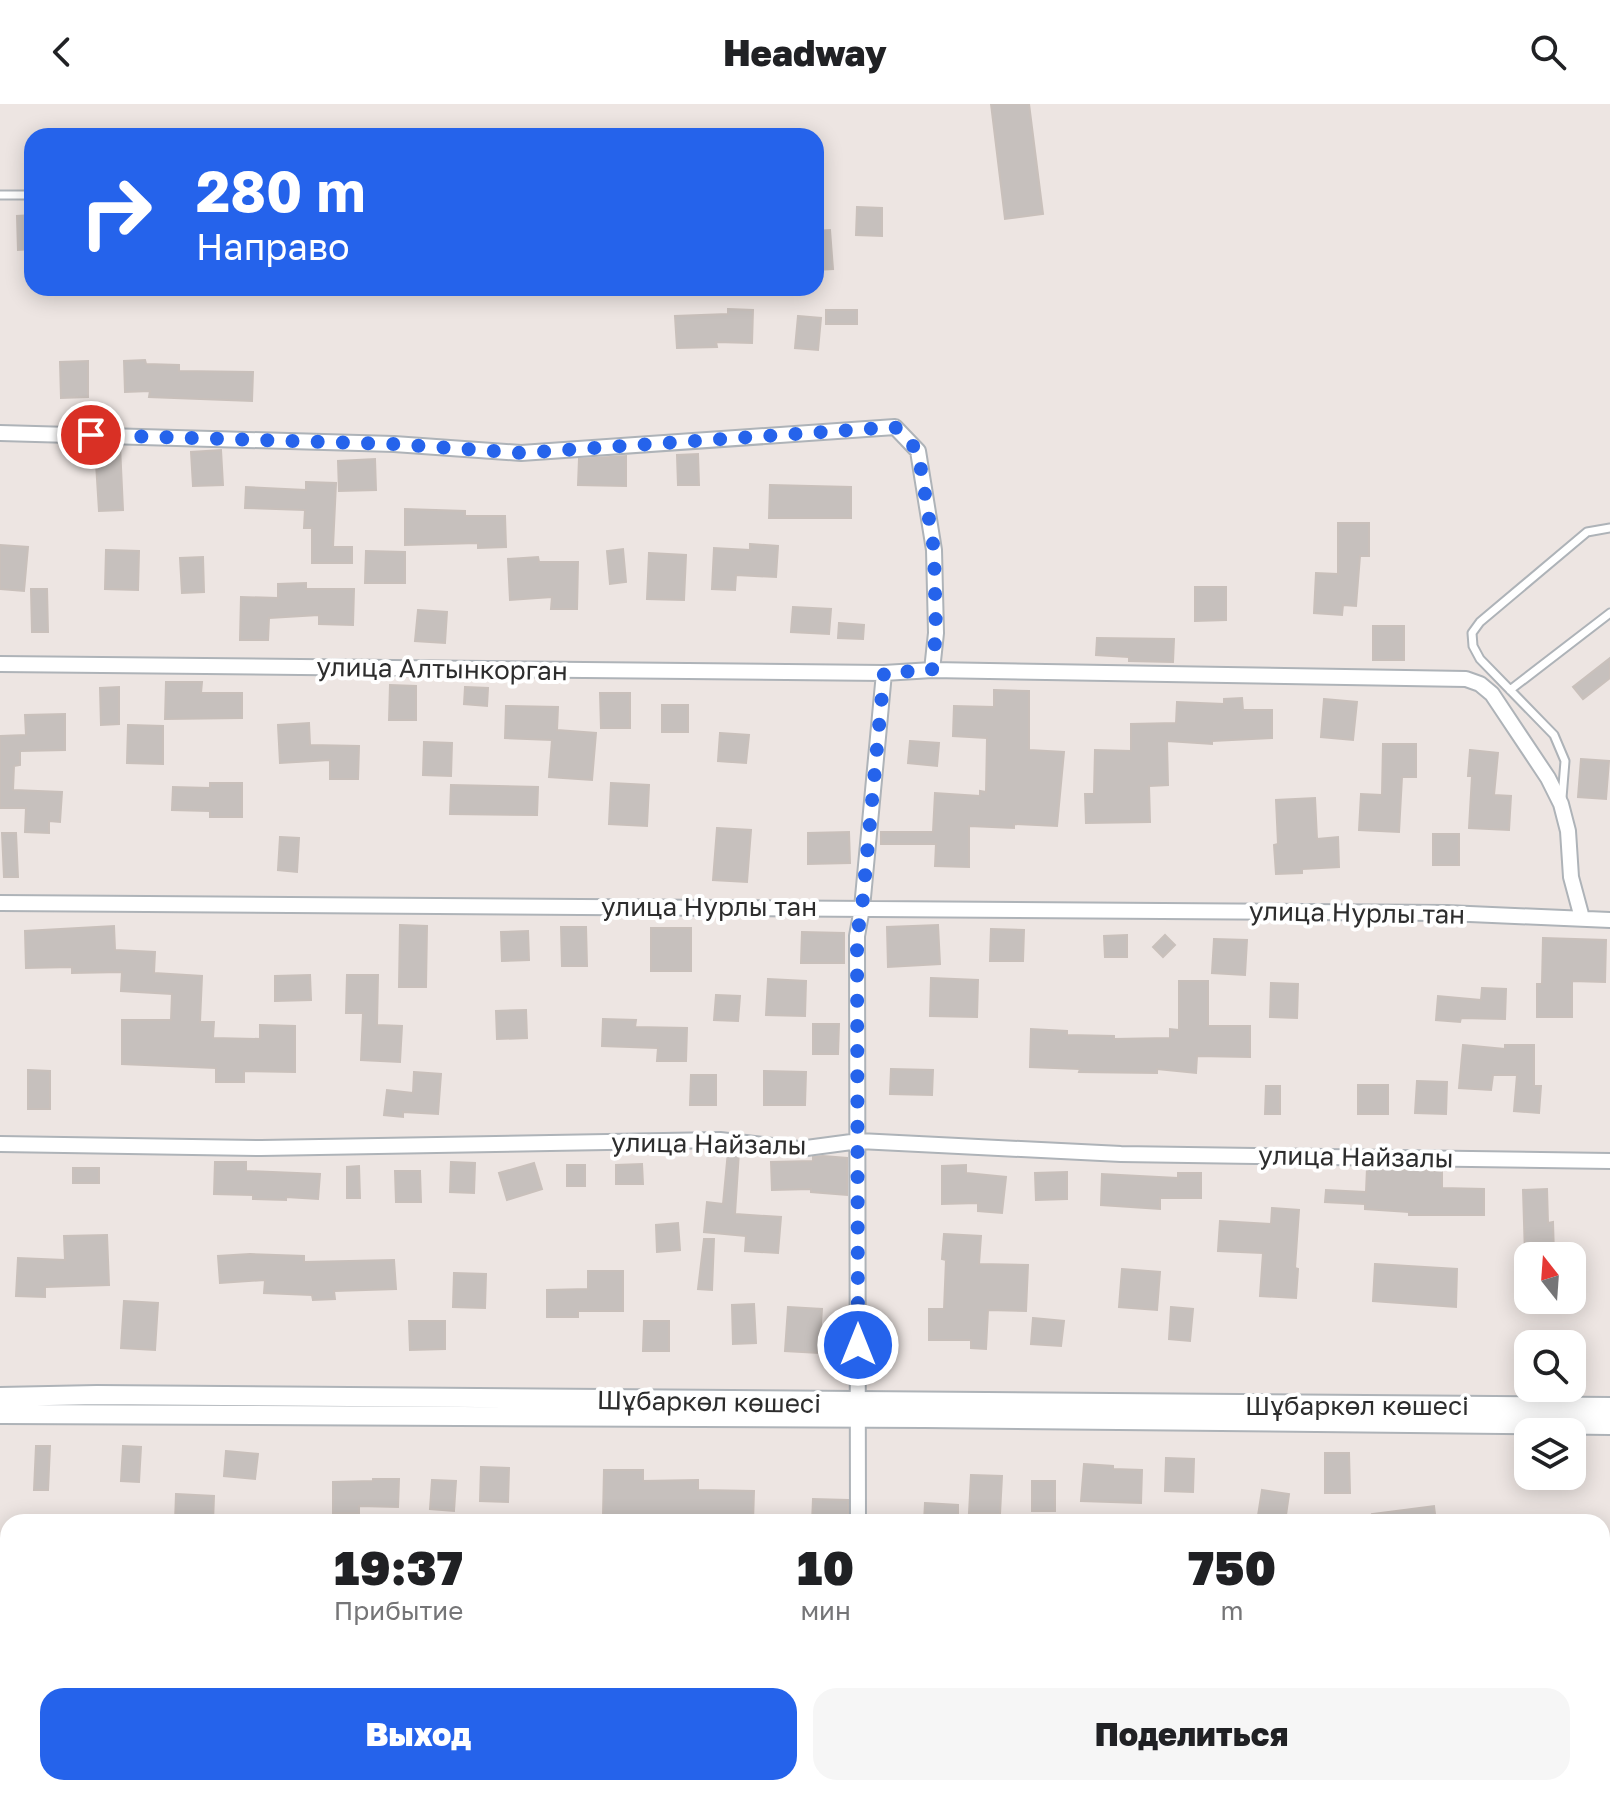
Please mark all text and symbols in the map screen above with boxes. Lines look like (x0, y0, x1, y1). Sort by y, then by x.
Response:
icon: back (40, 30, 84, 74)
icon: search (1526, 30, 1570, 74)
text: Headway (723, 31, 887, 74)
text: 280 m (196, 157, 365, 224)
icon: right (64, 160, 168, 264)
text: Направо (196, 225, 350, 268)
pin (57, 401, 125, 469)
icon: arrive (69, 413, 113, 457)
street label: улица Алтынкорган (316, 651, 568, 686)
street label: улица Нурлы тан (601, 891, 817, 922)
street label: улица Нурлы тан (1249, 895, 1465, 930)
street label: улица Найзалы (611, 1126, 807, 1161)
street label: улица Найзалы (1258, 1139, 1454, 1174)
north arrow (1514, 1242, 1586, 1314)
map controls (1514, 1242, 1586, 1490)
position arrow (816, 1303, 900, 1387)
button: search (1514, 1330, 1586, 1402)
street label: Шұбаркөл көшесі (597, 1384, 821, 1419)
street label: Шұбаркөл көшесі (1245, 1390, 1469, 1421)
button: layers (1514, 1418, 1586, 1490)
text: 19:37 (334, 1538, 463, 1596)
text: 10 (797, 1538, 854, 1596)
text: 750 (1188, 1538, 1276, 1596)
text: Прибытие (334, 1595, 463, 1626)
text: мин (800, 1595, 851, 1626)
text: m (1221, 1595, 1244, 1626)
button: Выход (40, 1688, 797, 1780)
button: Поделиться (813, 1688, 1570, 1780)

